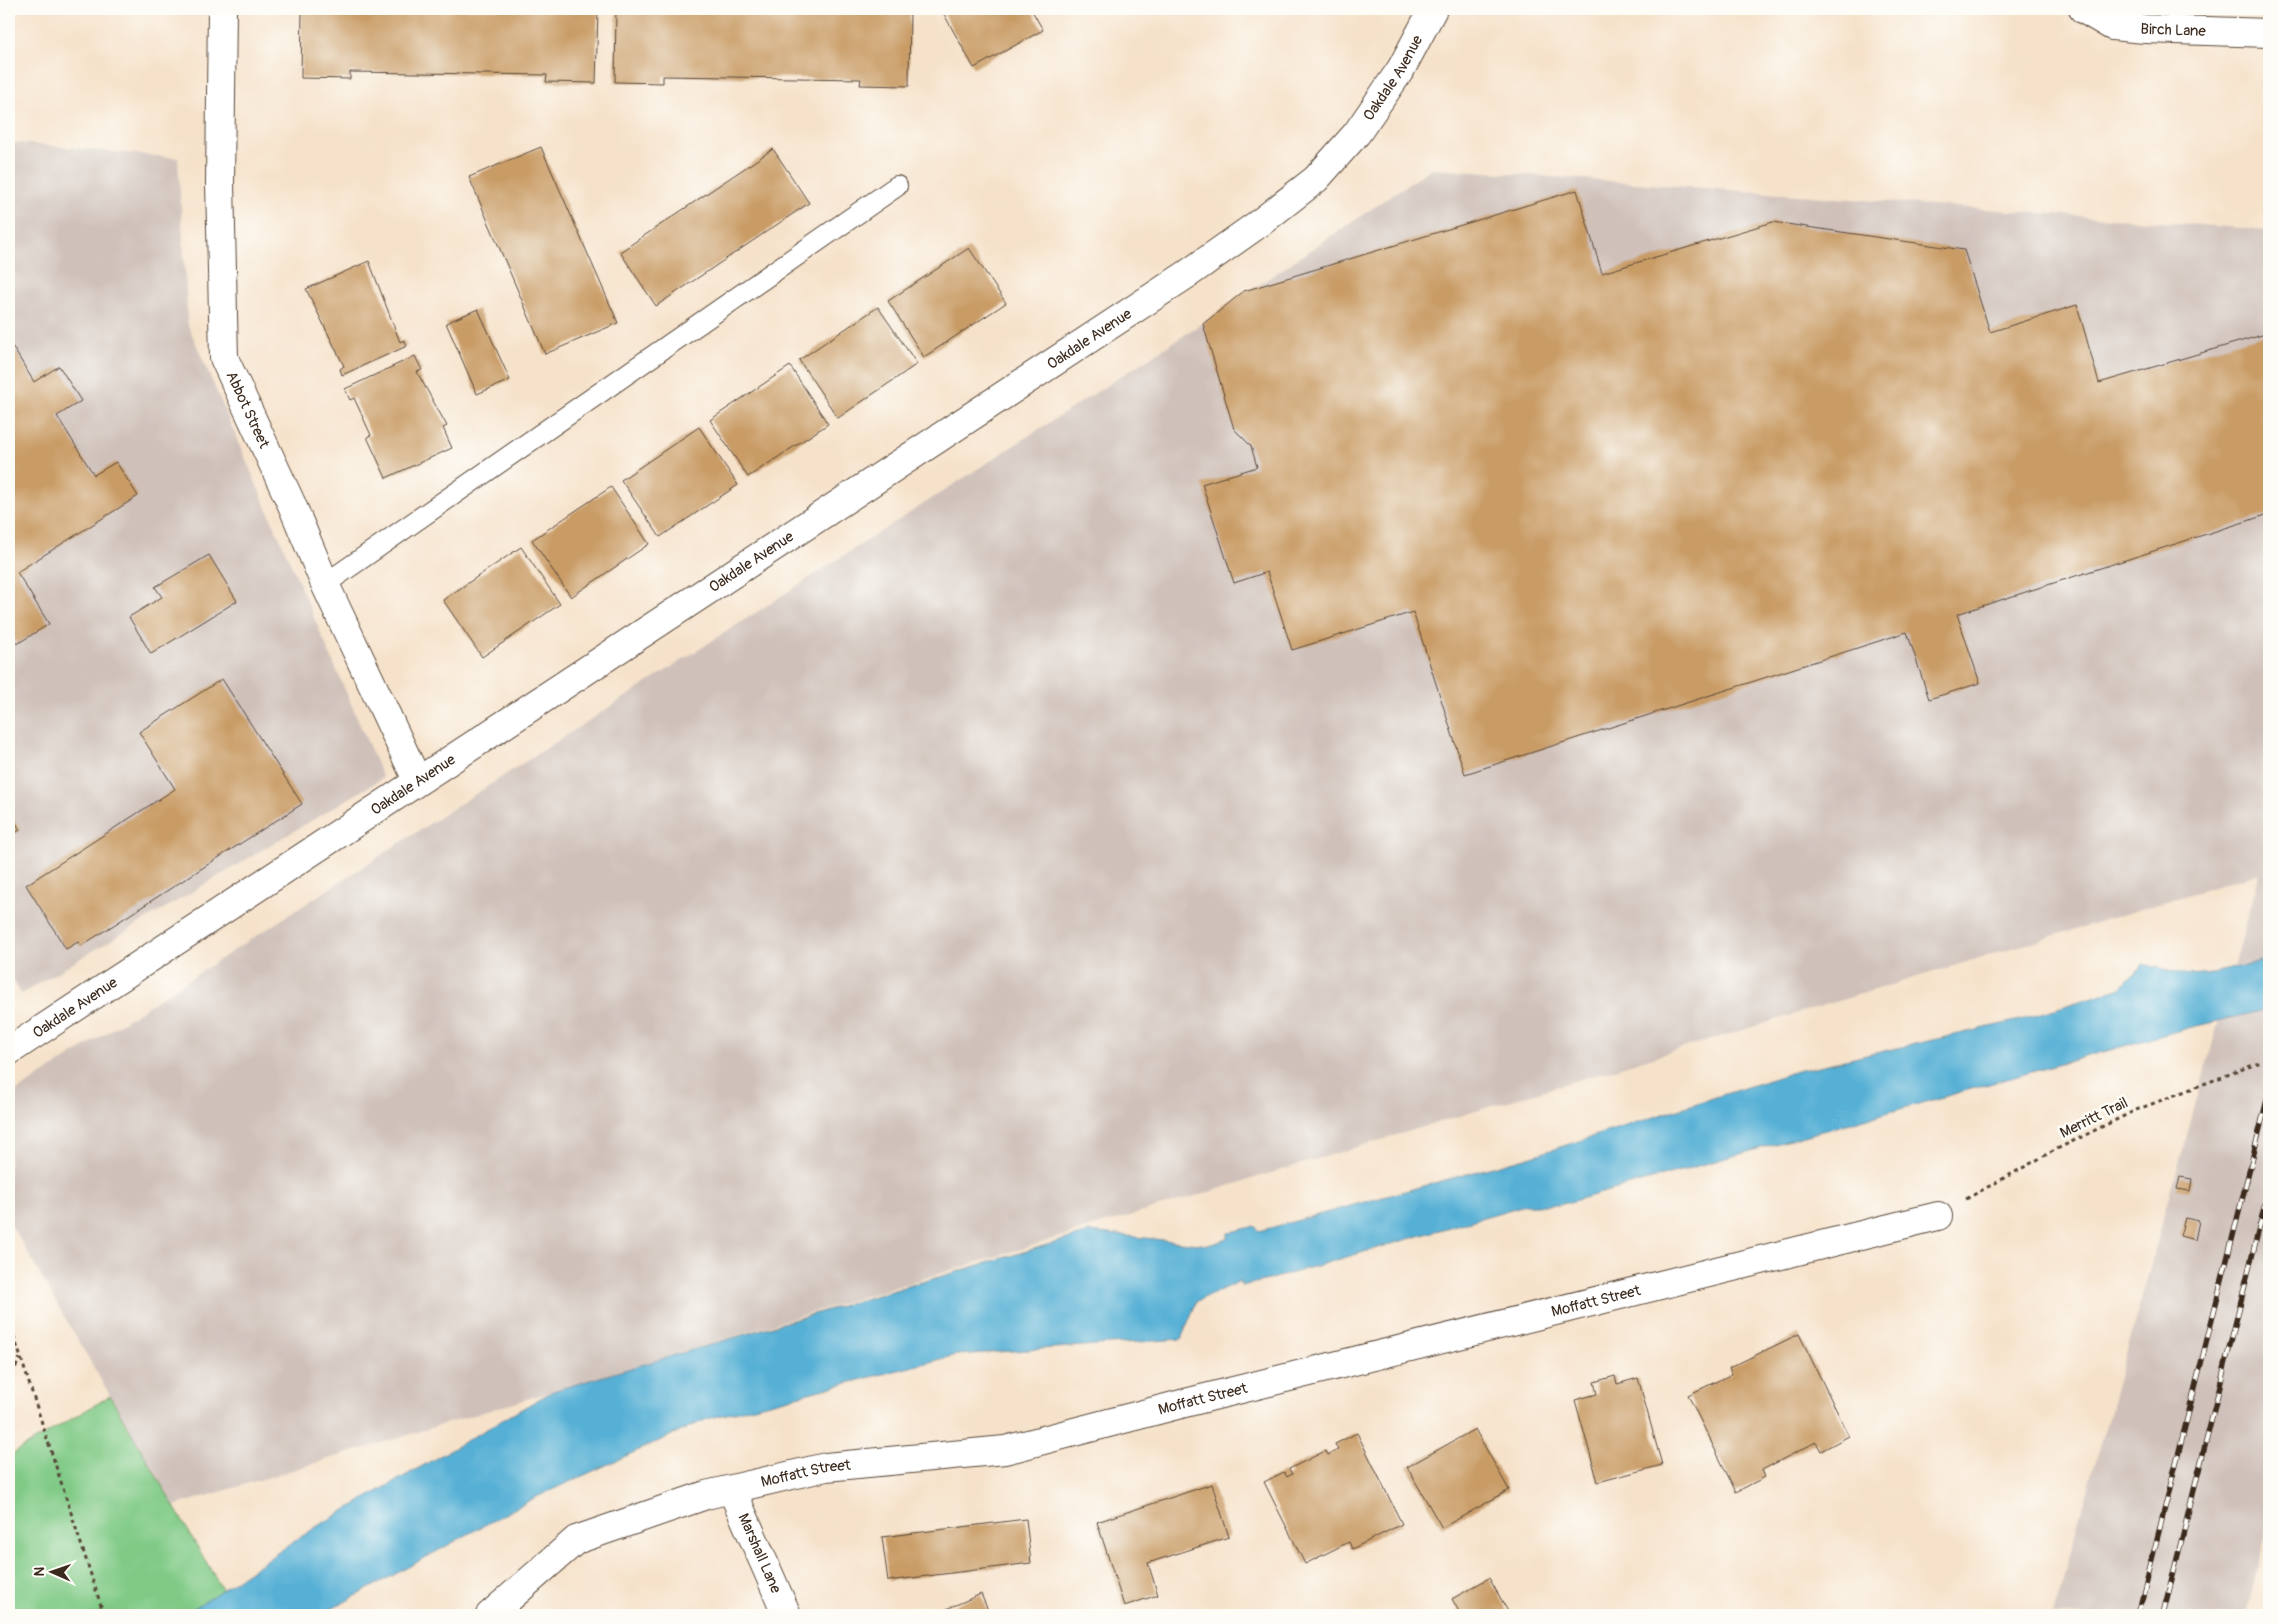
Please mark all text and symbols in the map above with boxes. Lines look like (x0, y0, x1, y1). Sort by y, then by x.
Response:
street label: Birch Lane (2140, 19, 2207, 40)
street label: Oakdale Avenue (1359, 31, 1427, 124)
street label: Oakdale Avenue (1043, 304, 1136, 373)
street label: Abbot Street (222, 368, 274, 452)
street label: Oakdale Avenue (705, 527, 798, 596)
street label: Oakdale Avenue (367, 749, 460, 819)
street label: Oakdale Avenue (29, 972, 121, 1042)
street label: Merritt Trail (2057, 1093, 2131, 1143)
street label: Moffatt Street (1549, 1281, 1643, 1321)
street label: Moffatt Street (1156, 1378, 1250, 1419)
street label: Moffatt Street (759, 1455, 852, 1491)
street label: Marshall Lane (734, 1510, 786, 1597)
north arrow (28, 1546, 78, 1596)
text: N (31, 1567, 48, 1577)

